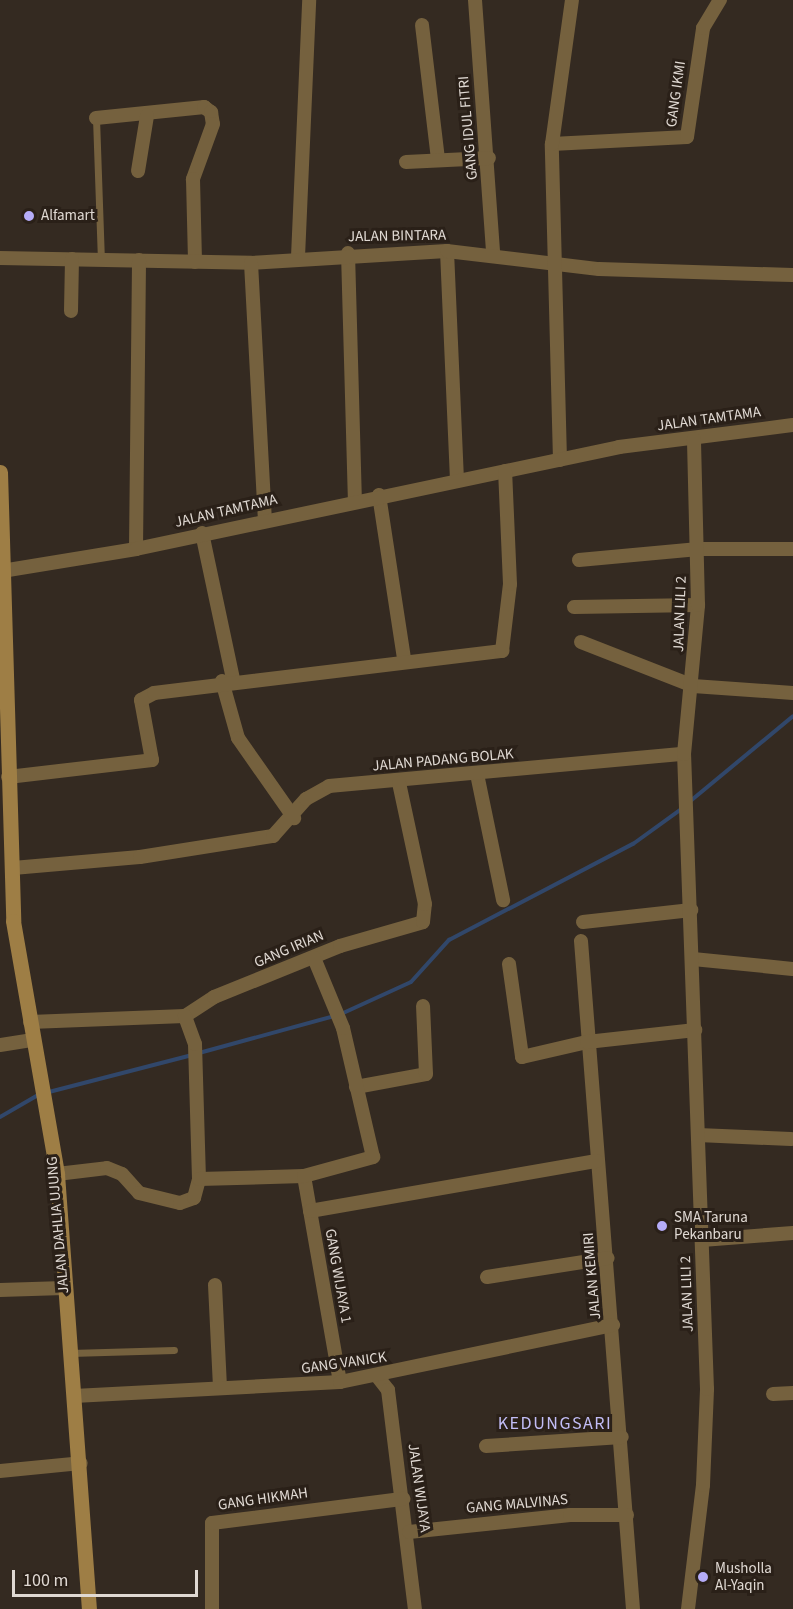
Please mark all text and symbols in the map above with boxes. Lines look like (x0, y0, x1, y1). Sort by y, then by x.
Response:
street label: GANG IKMI (662, 60, 690, 128)
street label: GANG IDUL FITRI (454, 75, 482, 181)
place label: Alfamart (41, 207, 95, 225)
marker: Alfamart (22, 209, 36, 223)
street label: JALAN BINTARA (348, 226, 446, 246)
street label: JALAN TAMTAMA (656, 403, 762, 435)
street label: JALAN TAMTAMA (173, 490, 279, 532)
street label: JALAN LILI 2 (670, 575, 690, 653)
street label: JALAN PADANG BOLAK (372, 745, 514, 775)
street label: GANG IRIAN (252, 926, 326, 972)
street label: JALAN DAHLIA UJUNG (43, 1156, 73, 1294)
place label: SMA Taruna Pekanbaru (674, 1208, 748, 1243)
marker: SMA Taruna Pekanbaru (655, 1219, 669, 1233)
street label: GANG WIJAYA 1 (321, 1227, 355, 1325)
street label: JALAN KEMIRI (579, 1232, 605, 1320)
street label: JALAN LILI 2 (677, 1255, 697, 1333)
street label: GANG VANICK (300, 1348, 388, 1378)
district label: KEDUNGSARI (498, 1413, 612, 1435)
street label: JALAN WIJAYA (404, 1442, 434, 1534)
street label: GANG HIKMAH (217, 1484, 309, 1514)
street label: GANG MALVINAS (465, 1491, 569, 1517)
scale bar (15, 1558, 201, 1596)
place label: Musholla Al-Yaqin (715, 1559, 772, 1594)
text: 100 m (23, 1568, 68, 1593)
marker: Musholla Al-Yaqin (696, 1570, 710, 1584)

